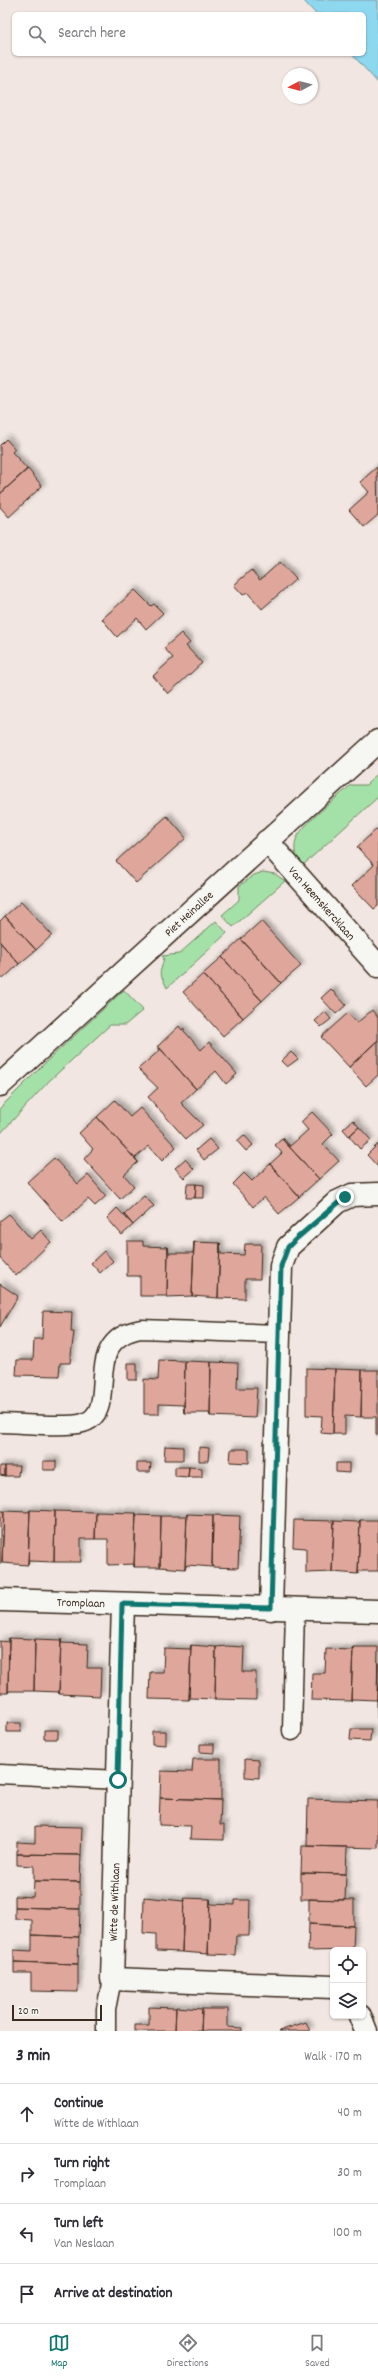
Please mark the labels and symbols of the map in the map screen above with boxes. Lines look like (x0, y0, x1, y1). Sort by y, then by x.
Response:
north arrow (282, 68, 318, 104)
street label: Van Heemskercklaan (283, 863, 359, 945)
street label: Piet Heinallee (161, 888, 218, 941)
route end (336, 1188, 354, 1206)
street label: Tromplaan (57, 1595, 106, 1613)
route start (109, 1771, 127, 1789)
street label: Witte de Withlaan (106, 1862, 125, 1941)
scale bar (12, 2003, 102, 2022)

